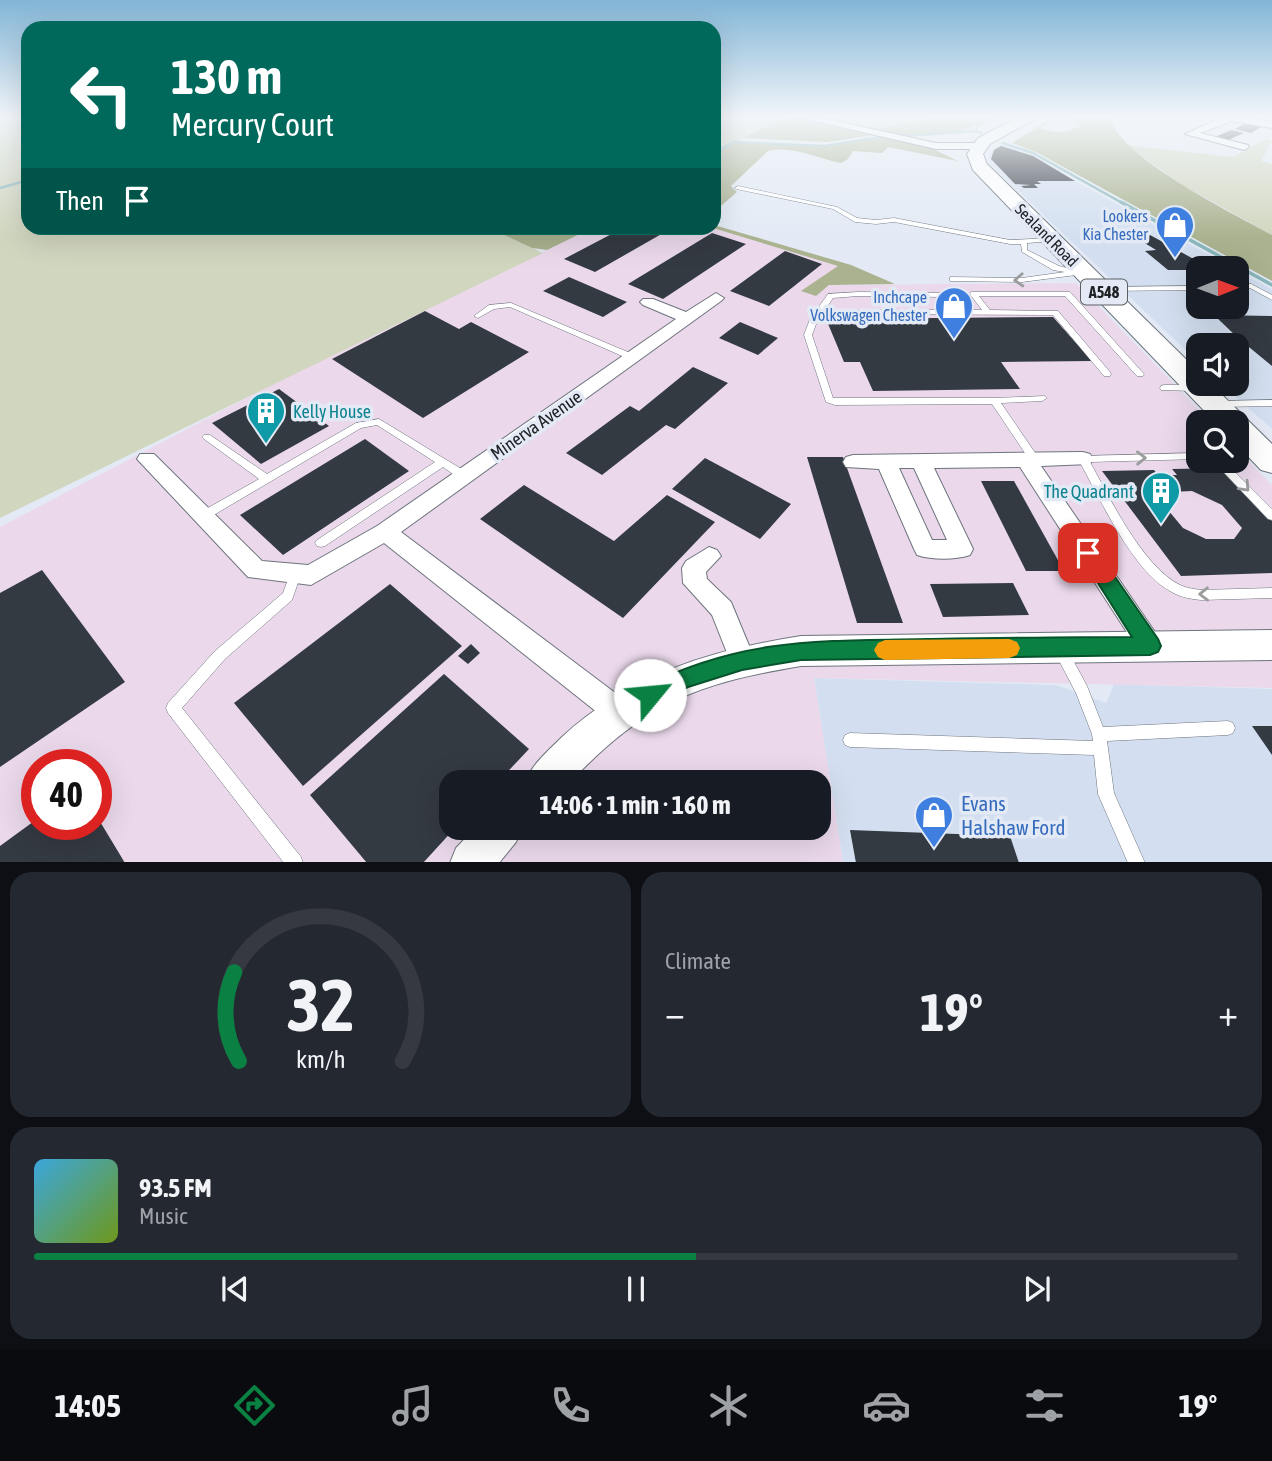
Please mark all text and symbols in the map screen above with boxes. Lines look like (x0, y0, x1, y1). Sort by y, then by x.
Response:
text: 130 m (171, 48, 282, 104)
icon: left (56, 49, 147, 140)
text: Mercury Court (171, 106, 334, 143)
icon: arrive (118, 182, 156, 220)
text: Then (56, 186, 104, 216)
street label: Sealand Road (1012, 200, 1082, 270)
shop icon: Lookers Kia Chester (1154, 204, 1196, 259)
place label: Lookers Kia Chester (1083, 207, 1148, 243)
north arrow (1186, 256, 1250, 318)
map controls (1186, 256, 1249, 473)
one-way arrow (1013, 272, 1024, 287)
road number: A548 (1081, 280, 1127, 304)
shop icon: Inchcape Volkswagen Chester (933, 285, 975, 340)
place label: Inchcape Volkswagen Chester (810, 288, 927, 325)
button: sound (1186, 333, 1249, 396)
street label: Minerva Avenue (486, 386, 586, 464)
building icon: Kelly House (245, 390, 287, 445)
place label: Kelly House (293, 401, 371, 422)
button: search (1186, 410, 1249, 473)
one-way arrow (1136, 450, 1147, 466)
building icon: The Quadrant (1140, 470, 1182, 525)
one-way arrow (1237, 479, 1250, 492)
place label: The Quadrant (1044, 481, 1134, 502)
pin (1058, 523, 1118, 583)
icon: arrive (1069, 534, 1107, 572)
one-way arrow (1198, 586, 1209, 602)
position arrow (613, 658, 687, 732)
speed limit sign: 40 (21, 749, 112, 840)
text: 14:06 · 1 min · 160 m (539, 790, 731, 820)
place label: Evans Halshaw Ford (961, 791, 1065, 839)
shop icon: Evans Halshaw Ford (913, 794, 955, 849)
text: Climate (665, 948, 731, 974)
text: 32 (286, 963, 355, 1046)
text: 19° (920, 982, 983, 1042)
text: − (665, 991, 685, 1034)
text: + (1218, 991, 1238, 1034)
text: km/h (296, 1044, 345, 1072)
text: 93.5 FM (139, 1173, 212, 1203)
text: Music (139, 1203, 187, 1229)
icon: previous (216, 1270, 254, 1308)
icon: pause (617, 1270, 655, 1308)
icon: next (1018, 1270, 1056, 1308)
icon: directions (230, 1381, 279, 1430)
icon: music (388, 1381, 437, 1430)
icon: phone (546, 1381, 595, 1430)
icon: climate (704, 1381, 753, 1430)
icon: car (862, 1381, 911, 1430)
icon: filters (1020, 1381, 1069, 1430)
text: 14:05 (55, 1387, 121, 1424)
text: 19° (1178, 1387, 1217, 1424)

